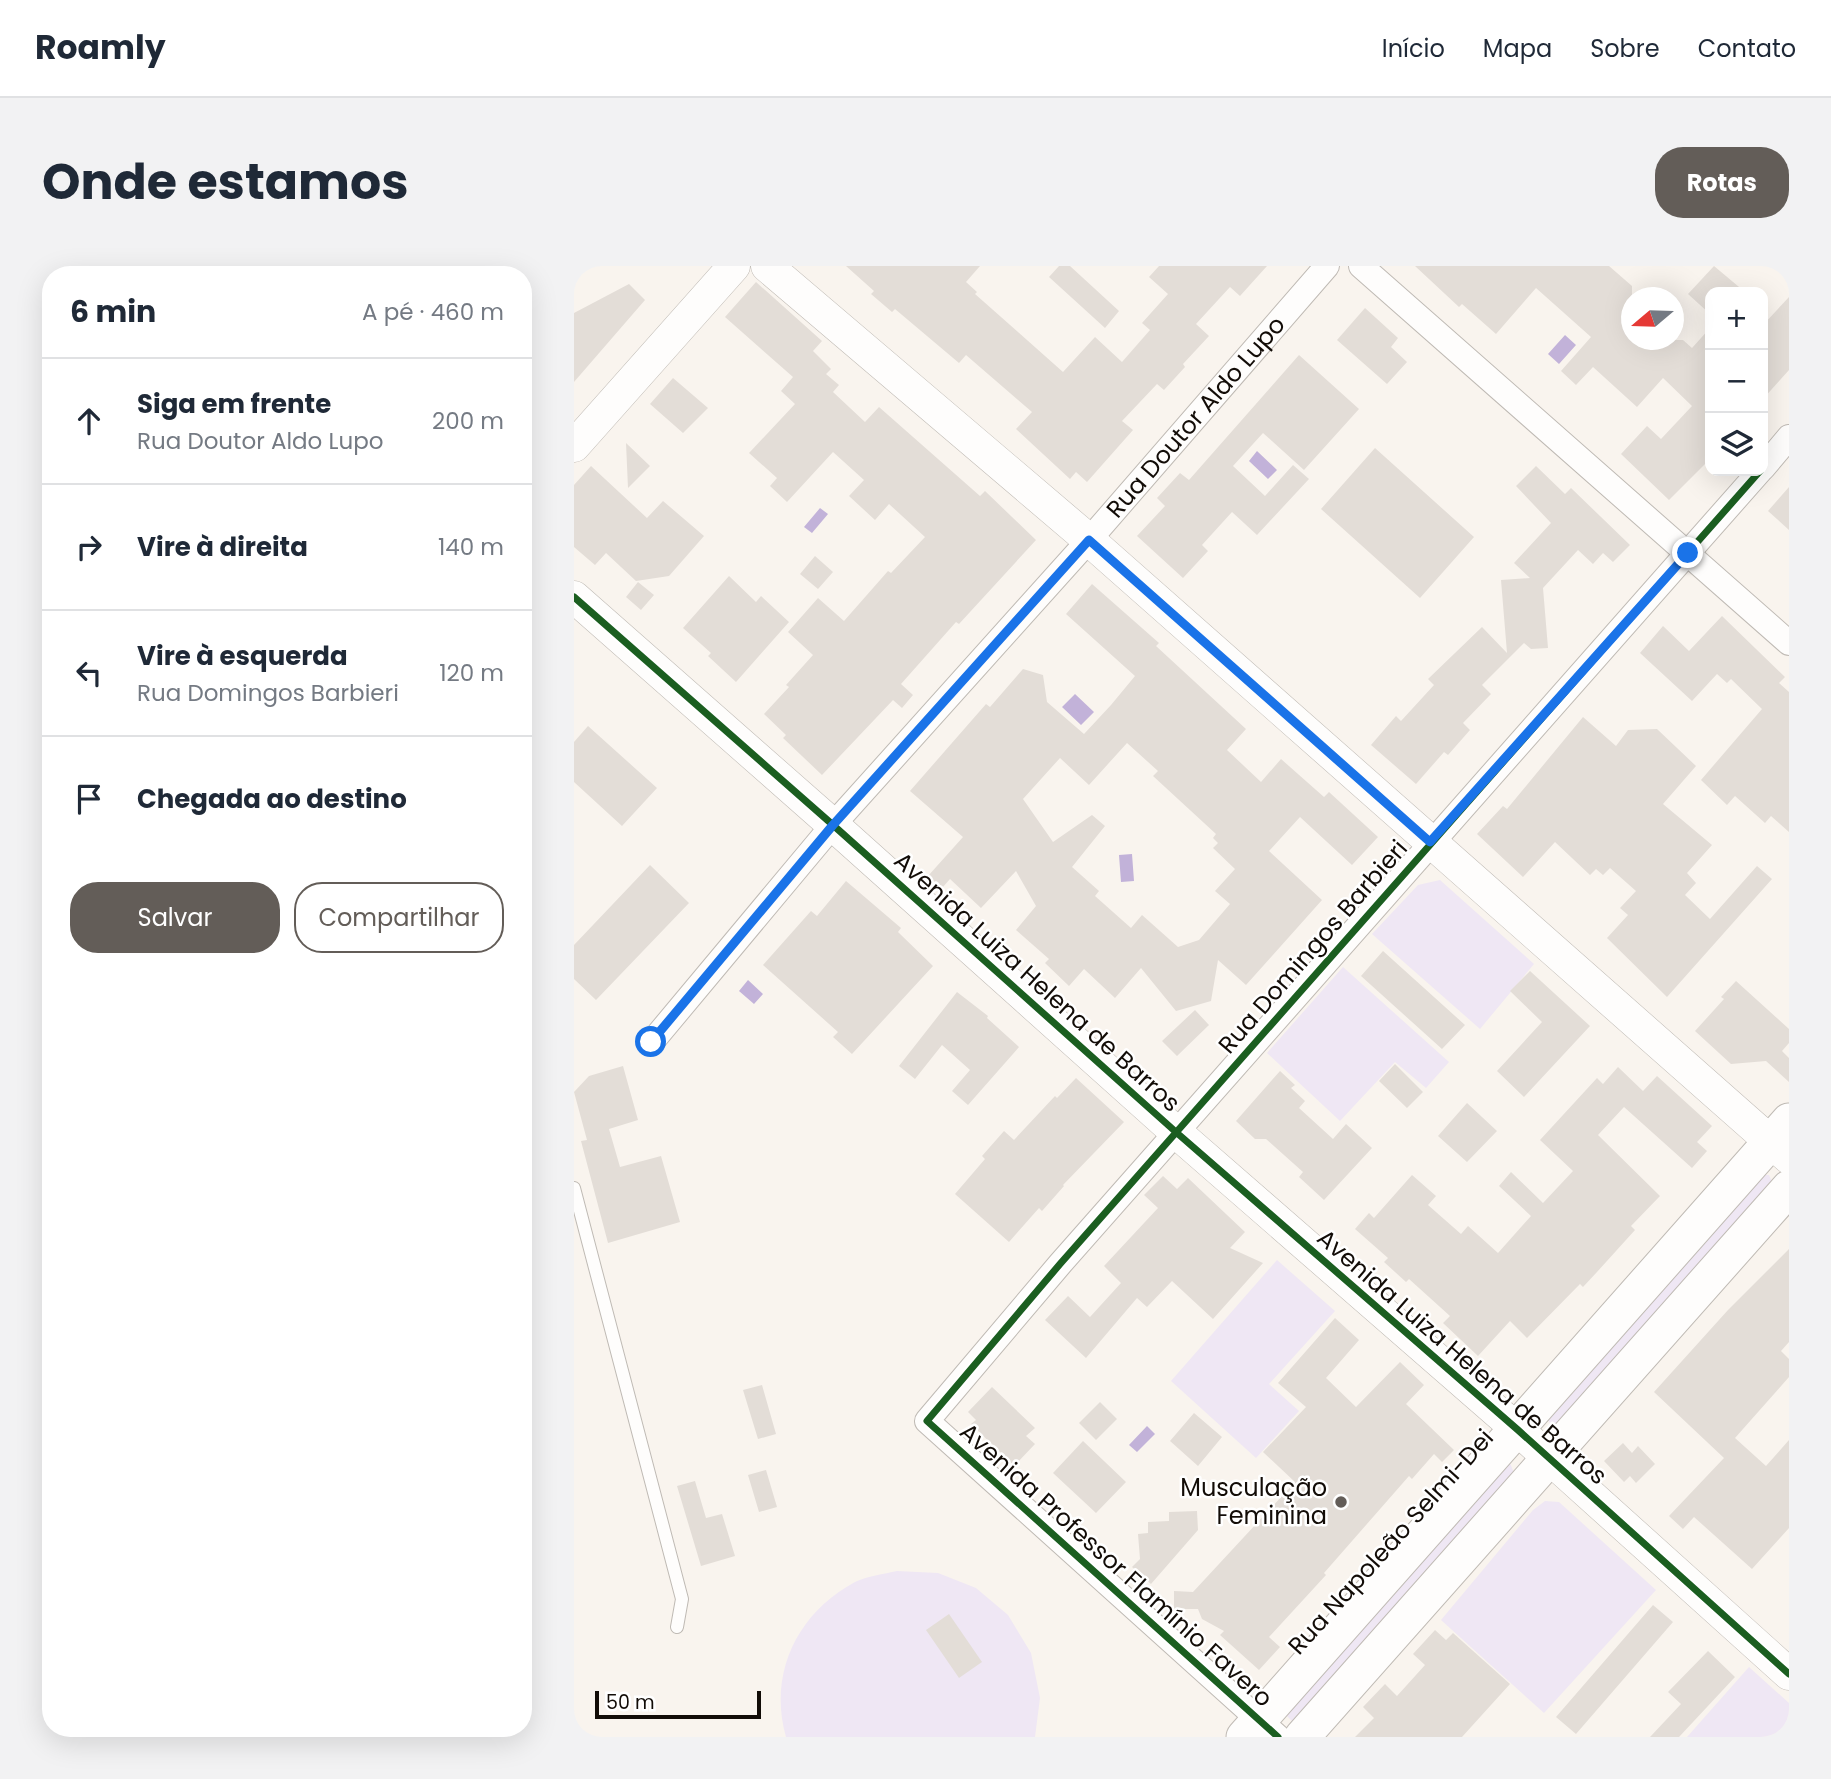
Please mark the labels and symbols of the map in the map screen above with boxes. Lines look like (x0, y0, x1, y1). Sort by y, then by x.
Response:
north arrow (1621, 287, 1684, 350)
street label: Rua Doutor Aldo Lupo (1099, 309, 1292, 525)
route end (1672, 537, 1703, 568)
street label: Rua Domingos Barbieri (1211, 833, 1415, 1061)
street label: Avenida Luiza Helena de Barros (887, 844, 1187, 1119)
route start (635, 1026, 666, 1057)
street label: Avenida Luiza Helena de Barros (1310, 1221, 1614, 1492)
street label: Avenida Professor Flamínio Favero (953, 1415, 1280, 1714)
street label: Rua Napoleão Selmi-Dei (1281, 1422, 1501, 1661)
place label: Musculação Feminina (1180, 1471, 1327, 1532)
marker: Musculação Feminina (1333, 1494, 1349, 1510)
scale bar (595, 1688, 761, 1720)

